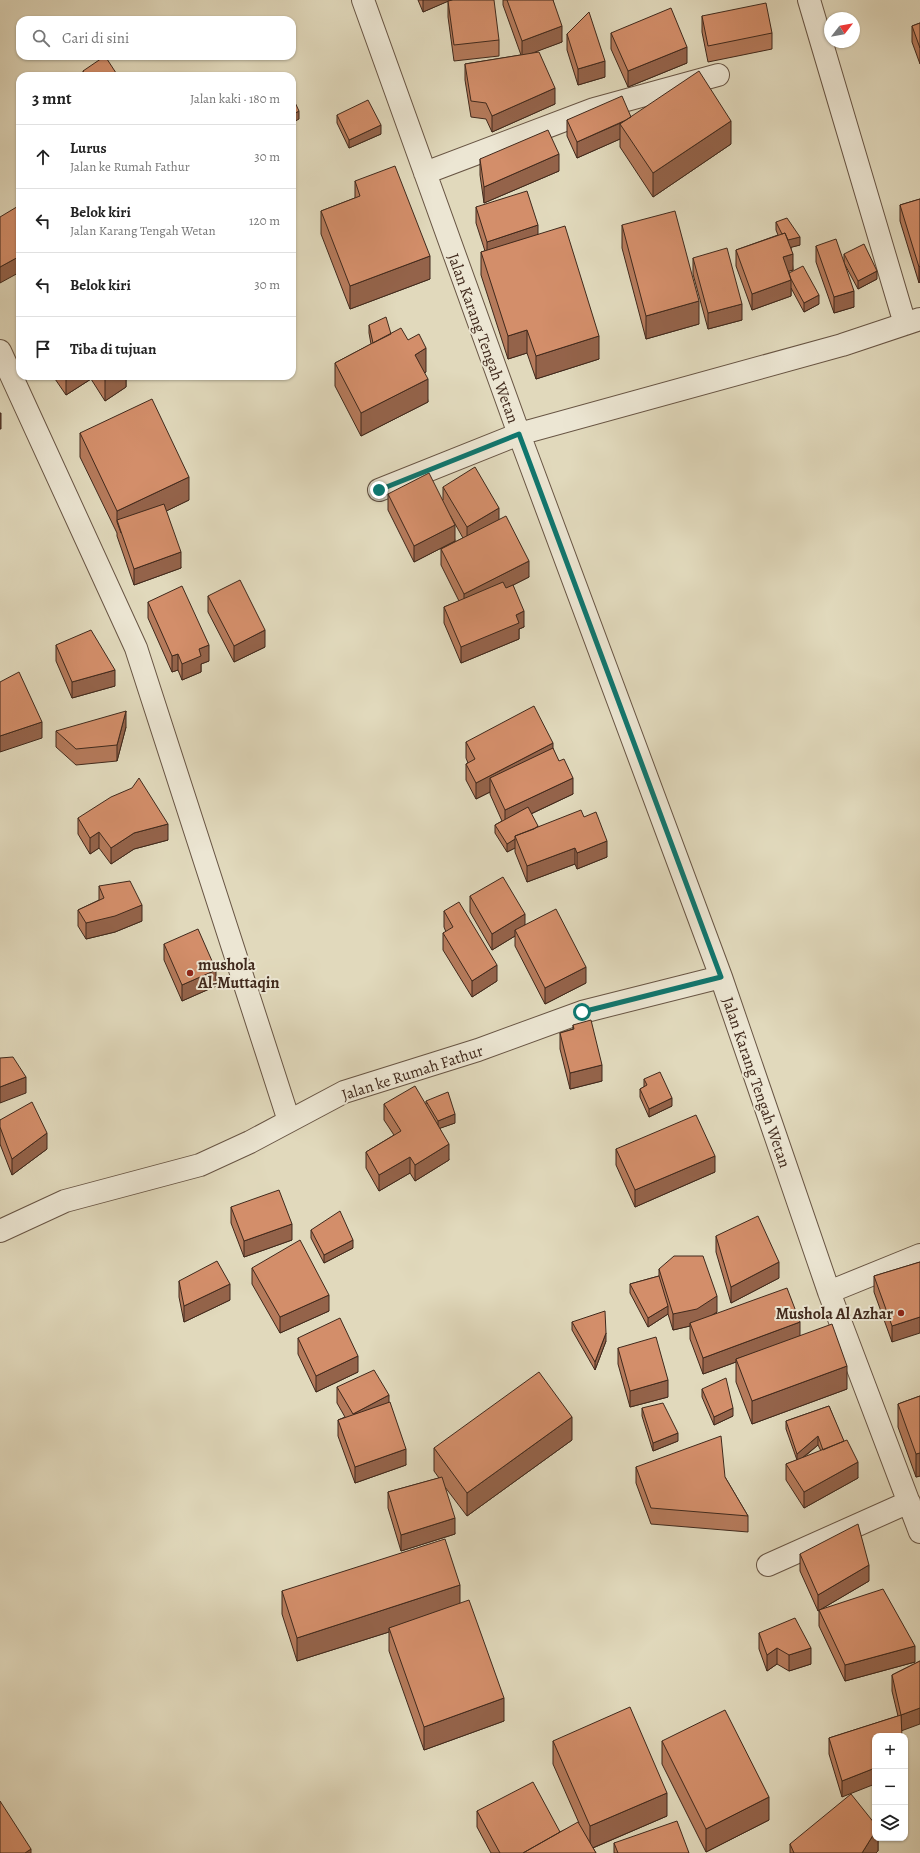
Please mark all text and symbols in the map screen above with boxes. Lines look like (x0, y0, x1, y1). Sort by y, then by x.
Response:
north arrow (824, 12, 860, 48)
search box (16, 16, 296, 60)
icon: search (30, 27, 52, 49)
text: Cari di sini (62, 28, 129, 48)
text: 3 mnt (32, 87, 72, 110)
text: Jalan kaki · 180 m (190, 90, 280, 107)
text: Lurus (70, 138, 107, 158)
icon: ahead (32, 146, 54, 168)
text: 30 m (254, 148, 280, 165)
text: Jalan ke Rumah Fathur (70, 158, 190, 175)
text: Belok kiri (70, 202, 131, 222)
icon: left (32, 210, 54, 232)
text: 120 m (249, 212, 280, 229)
text: Jalan Karang Tengah Wetan (70, 222, 216, 239)
street label: Jalan Karang Tengah Wetan (442, 250, 524, 427)
icon: left (32, 274, 54, 296)
text: Belok kiri (70, 275, 131, 295)
text: 30 m (254, 276, 280, 293)
icon: arrive (32, 338, 54, 360)
text: Tiba di tujuan (70, 339, 156, 359)
route end (370, 481, 388, 499)
place label: mushola Al-Muttaqin (197, 954, 280, 994)
marker: mushola Al-Muttaqin (185, 968, 195, 978)
street label: Jalan Karang Tengah Wetan (716, 994, 796, 1171)
route start (573, 1003, 591, 1021)
street label: Jalan ke Rumah Fathur (339, 1040, 486, 1106)
place label: Mushola Al Azhar (776, 1303, 893, 1325)
marker: Mushola Al Azhar (896, 1308, 906, 1318)
map controls (872, 1733, 908, 1841)
button: + (872, 1733, 908, 1769)
button: − (872, 1769, 908, 1805)
button: layers (872, 1805, 908, 1841)

